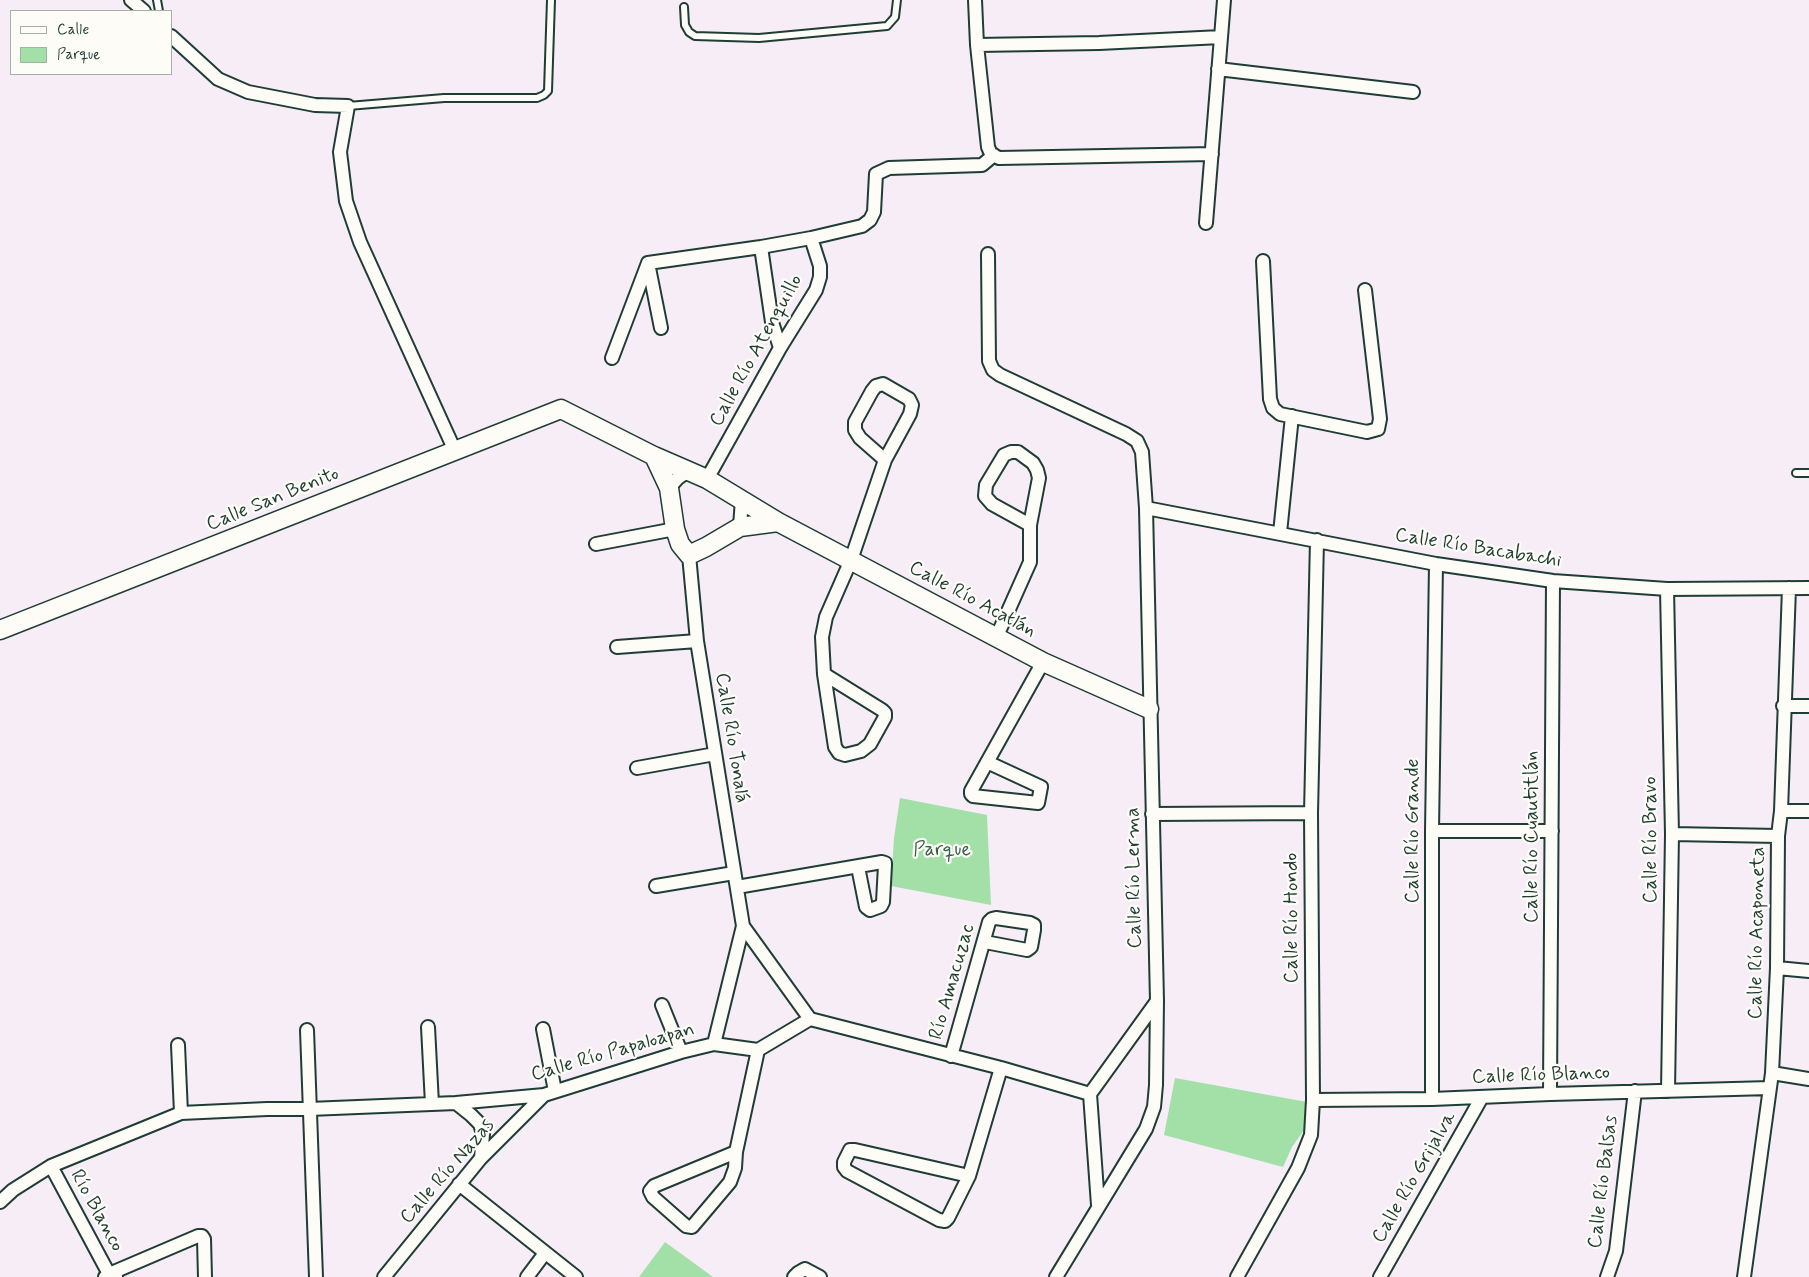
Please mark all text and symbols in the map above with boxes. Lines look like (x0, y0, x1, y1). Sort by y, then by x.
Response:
legend (10, 10, 172, 75)
text: Calle (57, 20, 89, 40)
text: Parque (57, 45, 100, 65)
street label: Calle Río Atenquillo (705, 271, 809, 431)
street label: Calle San Benito (203, 462, 343, 538)
street label: Calle Río Bacabachi (1393, 524, 1563, 574)
street label: Calle Río Acatlán (904, 556, 1040, 644)
street label: Calle Río Tonalá (709, 671, 753, 805)
street label: Calle Río Cuautitlán (1521, 751, 1545, 923)
street label: Calle Río Grande (1402, 758, 1426, 904)
street label: Calle Río Bravo (1640, 776, 1664, 904)
street label: Calle Río Lerma (1122, 807, 1148, 949)
park label: Parque (913, 839, 971, 863)
street label: Calle Río Acaponeta (1744, 846, 1772, 1020)
street label: Calle Río Hondo (1281, 853, 1305, 983)
street label: Río Amacuzac (925, 921, 981, 1043)
street label: Calle Río Papaloapan (528, 1018, 698, 1088)
street label: Calle Río Blanco (1472, 1062, 1610, 1090)
street label: Calle Río Grijalva (1368, 1108, 1462, 1248)
street label: Calle Río Nazas (396, 1114, 500, 1230)
street label: Calle Río Balsas (1584, 1114, 1624, 1250)
street label: Río Blanco (64, 1166, 128, 1256)

